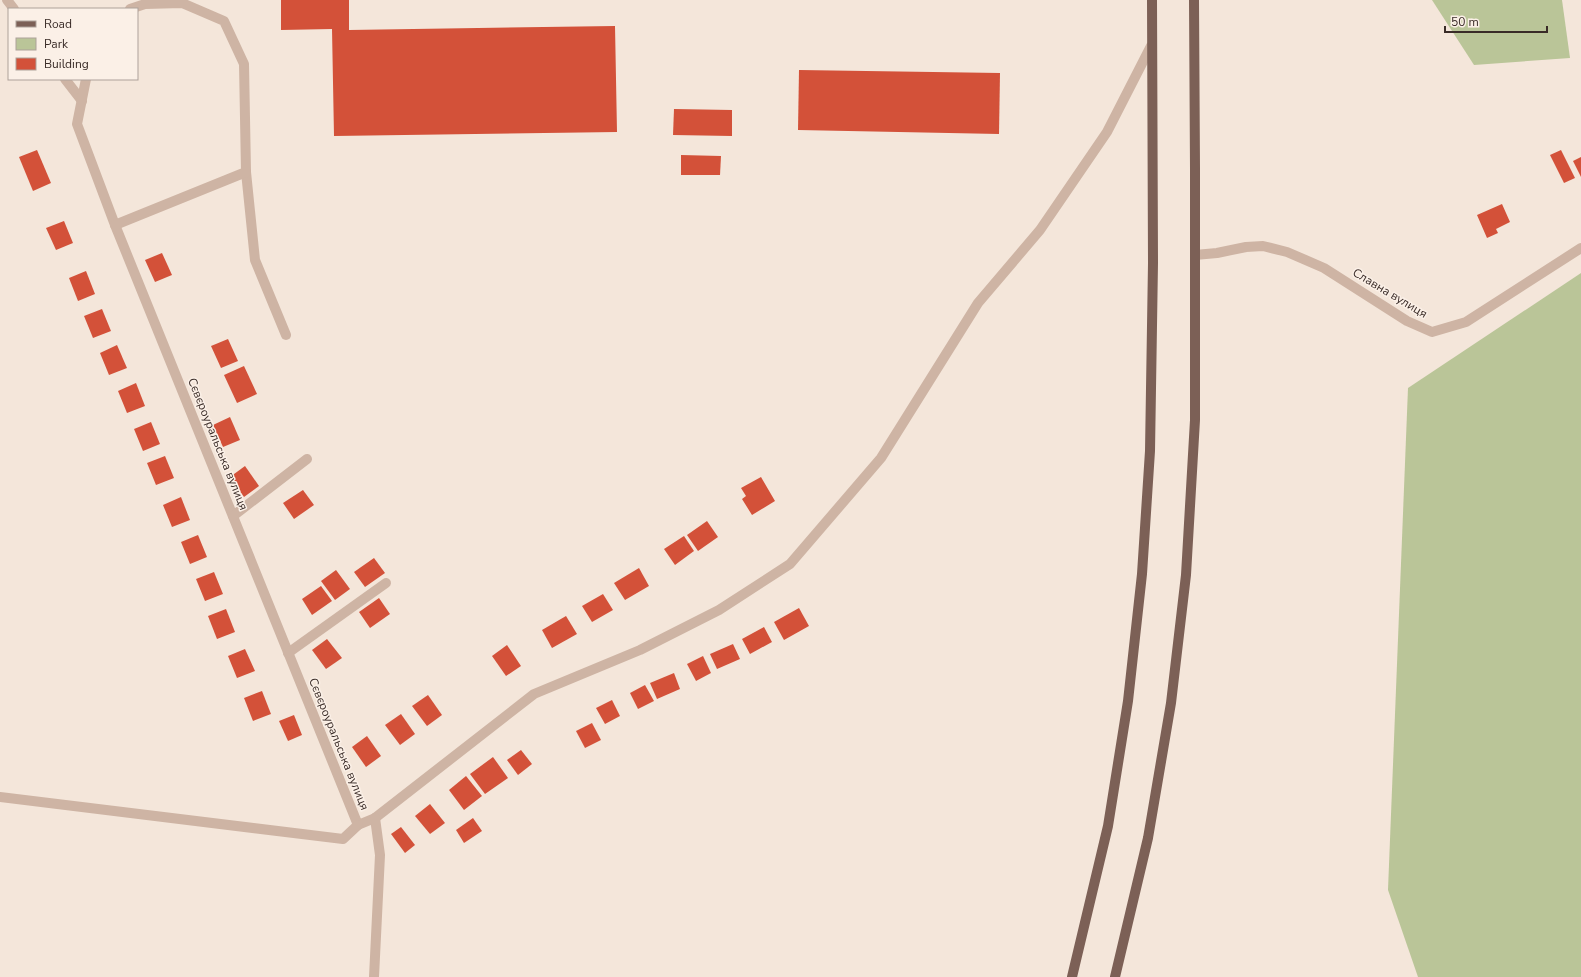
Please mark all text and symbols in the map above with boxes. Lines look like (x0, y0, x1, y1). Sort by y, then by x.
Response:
legend (8, 8, 138, 80)
scale bar (1445, 8, 1547, 34)
text: 50 m (1451, 14, 1479, 30)
text: Road (44, 16, 72, 32)
text: Park (44, 36, 69, 52)
text: Building (44, 56, 89, 72)
street label: Славна вулиця (1350, 264, 1430, 322)
street label: Сєвєроуральська вулиця (184, 375, 252, 513)
street label: Сєвєроуральська вулиця (305, 675, 373, 813)

